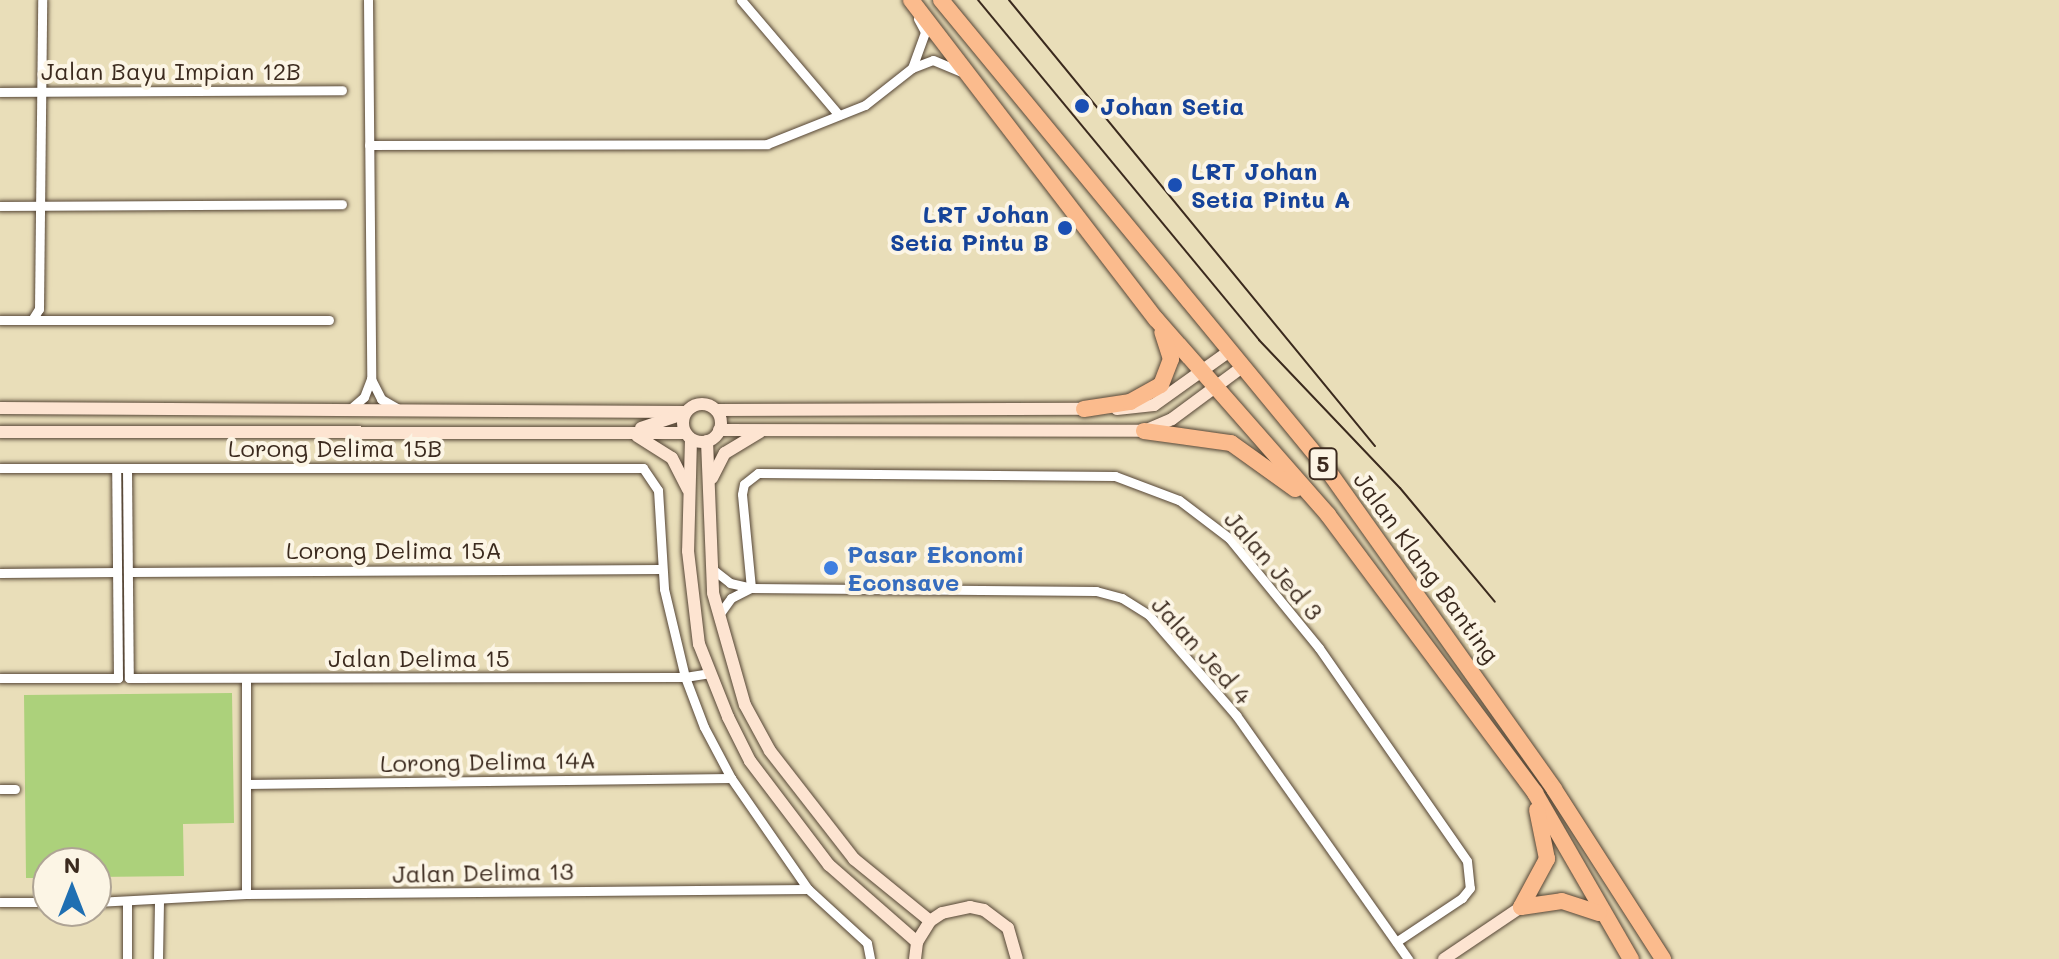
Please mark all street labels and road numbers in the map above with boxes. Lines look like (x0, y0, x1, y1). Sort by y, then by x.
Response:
street label: Jalan Bayu Impian 12B (41, 57, 301, 85)
street label: Lorong Delima 15B (228, 434, 442, 462)
road number: 5 (1307, 446, 1339, 482)
street label: Jalan Klang Banting (1348, 466, 1506, 668)
street label: Jalan Jed 3 (1219, 505, 1329, 625)
street label: Lorong Delima 15A (286, 536, 502, 564)
street label: Jalan Jed 4 (1146, 590, 1258, 710)
street label: Jalan Delima 15 (328, 644, 510, 672)
street label: Lorong Delima 14A (380, 745, 596, 777)
street label: Jalan Delima 13 (392, 856, 574, 888)

